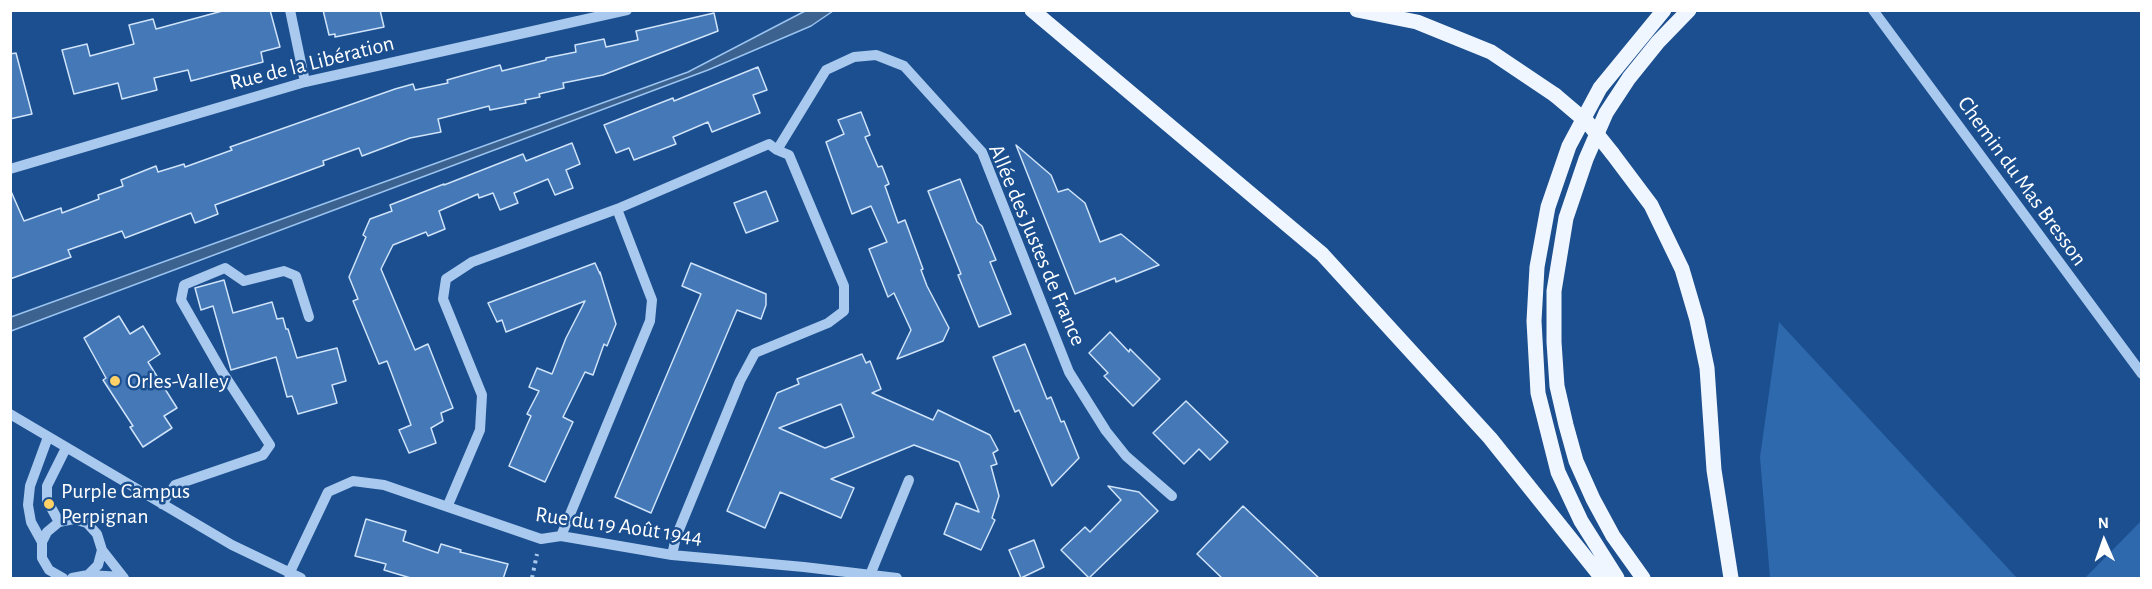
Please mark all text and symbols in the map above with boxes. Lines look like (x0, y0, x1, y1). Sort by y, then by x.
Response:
street label: Rue de la Libération (227, 30, 397, 96)
street label: Chemin du Mas Bresson (1952, 91, 2092, 271)
street label: Allée des Justes de France (983, 140, 1091, 350)
place label: Orles-Valley (127, 368, 229, 394)
marker: Orles-Valley (108, 374, 122, 388)
place label: Purple Campus Perpignan (61, 478, 190, 530)
marker: Purple Campus Perpignan (42, 497, 56, 511)
street label: Rue du 19 Août 1944 (534, 501, 704, 551)
north arrow (2074, 511, 2134, 571)
text: N (2098, 515, 2109, 531)

